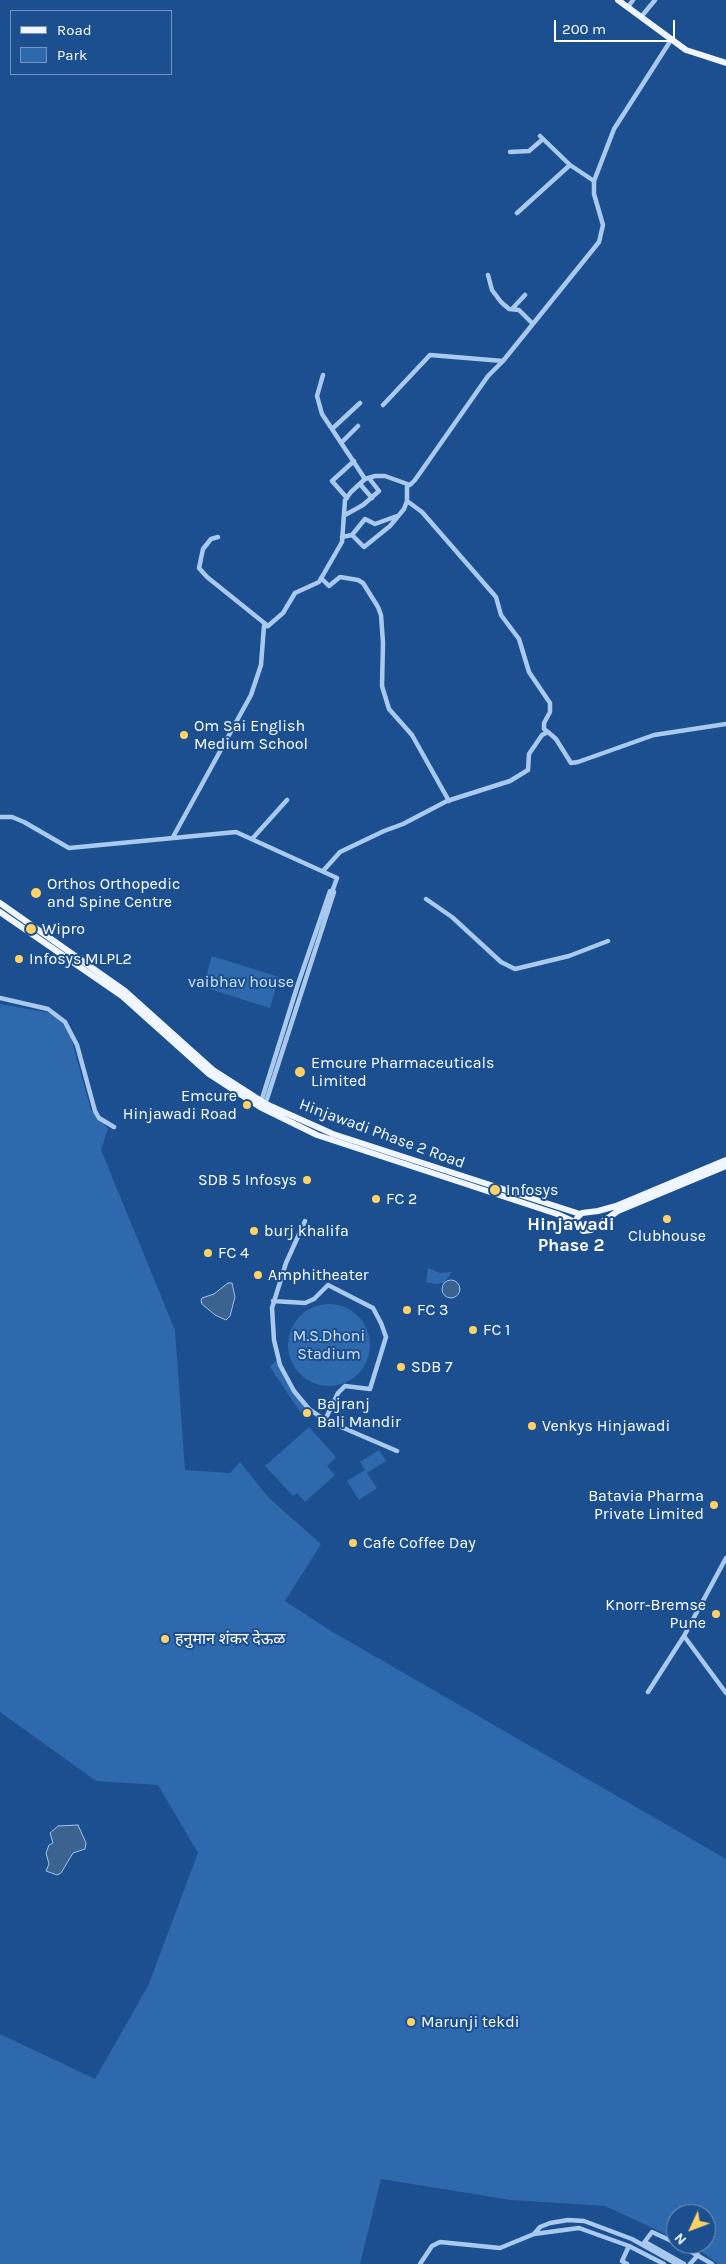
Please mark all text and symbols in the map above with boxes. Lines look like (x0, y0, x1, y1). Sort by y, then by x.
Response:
legend (10, 10, 172, 75)
scale bar (556, 10, 677, 42)
text: 200 m (562, 20, 606, 38)
text: Road (57, 21, 92, 39)
text: Park (57, 46, 87, 64)
place label: Om Sai English Medium School (194, 716, 308, 754)
marker: Om Sai English Medium School (178, 729, 190, 741)
place label: Orthos Orthopedic and Spine Centre (47, 874, 180, 912)
marker: Orthos Orthopedic and Spine Centre (29, 886, 43, 900)
place label: Wipro (42, 919, 85, 939)
marker: Wipro (24, 922, 38, 936)
place label: Infosys MLPL2 (29, 949, 132, 969)
marker: Infosys MLPL2 (13, 953, 25, 965)
park label: vaibhav house (188, 972, 294, 992)
place label: Emcure Pharmaceuticals Limited (311, 1053, 494, 1091)
marker: Emcure Pharmaceuticals Limited (293, 1065, 307, 1079)
place label: Emcure Hinjawadi Road (123, 1086, 237, 1124)
street label: Hinjawadi Phase 2 Road (296, 1095, 468, 1173)
marker: Emcure Hinjawadi Road (241, 1099, 253, 1111)
place label: SDB 5 Infosys (198, 1170, 297, 1190)
marker: SDB 5 Infosys (301, 1174, 313, 1186)
place label: Infosys (506, 1180, 558, 1200)
marker: Infosys (488, 1183, 502, 1197)
place label: FC 2 (386, 1189, 417, 1209)
marker: FC 2 (370, 1193, 382, 1205)
marker: Clubhouse (661, 1213, 673, 1225)
district label: Hinjawadi Phase 2 (527, 1214, 615, 1256)
place label: burj khalifa (264, 1221, 349, 1241)
marker: burj khalifa (248, 1225, 260, 1237)
place label: Clubhouse (628, 1226, 706, 1246)
place label: FC 4 (218, 1243, 249, 1263)
marker: FC 4 (202, 1247, 214, 1259)
place label: Amphitheater (268, 1265, 369, 1285)
marker: Amphitheater (252, 1269, 264, 1281)
place label: FC 3 (417, 1300, 448, 1320)
marker: FC 3 (401, 1304, 413, 1316)
place label: FC 1 (483, 1320, 510, 1340)
marker: FC 1 (467, 1324, 479, 1336)
park label: M.S.Dhoni Stadium (293, 1326, 365, 1364)
place label: SDB 7 (411, 1357, 452, 1377)
marker: SDB 7 (395, 1361, 407, 1373)
place label: Bajranj Bali Mandir (317, 1394, 401, 1432)
marker: Bajranj Bali Mandir (301, 1407, 313, 1419)
place label: Venkys Hinjawadi (542, 1416, 670, 1436)
marker: Venkys Hinjawadi (526, 1420, 538, 1432)
place label: Batavia Pharma Private Limited (588, 1486, 704, 1524)
marker: Batavia Pharma Private Limited (708, 1499, 720, 1511)
place label: Cafe Coffee Day (363, 1533, 476, 1553)
marker: Cafe Coffee Day (347, 1537, 359, 1549)
place label: Knorr-Bremse Pune (605, 1595, 706, 1633)
marker: Knorr-Bremse Pune (710, 1608, 722, 1620)
place label: हनुमान शंकर देऊळ (175, 1629, 285, 1649)
marker: हनुमान शंकर देऊळ (159, 1633, 171, 1645)
place label: Marunji tekdi (421, 2012, 520, 2032)
marker: Marunji tekdi (405, 2016, 417, 2028)
north arrow (666, 2204, 716, 2254)
text: N (671, 2229, 690, 2248)

